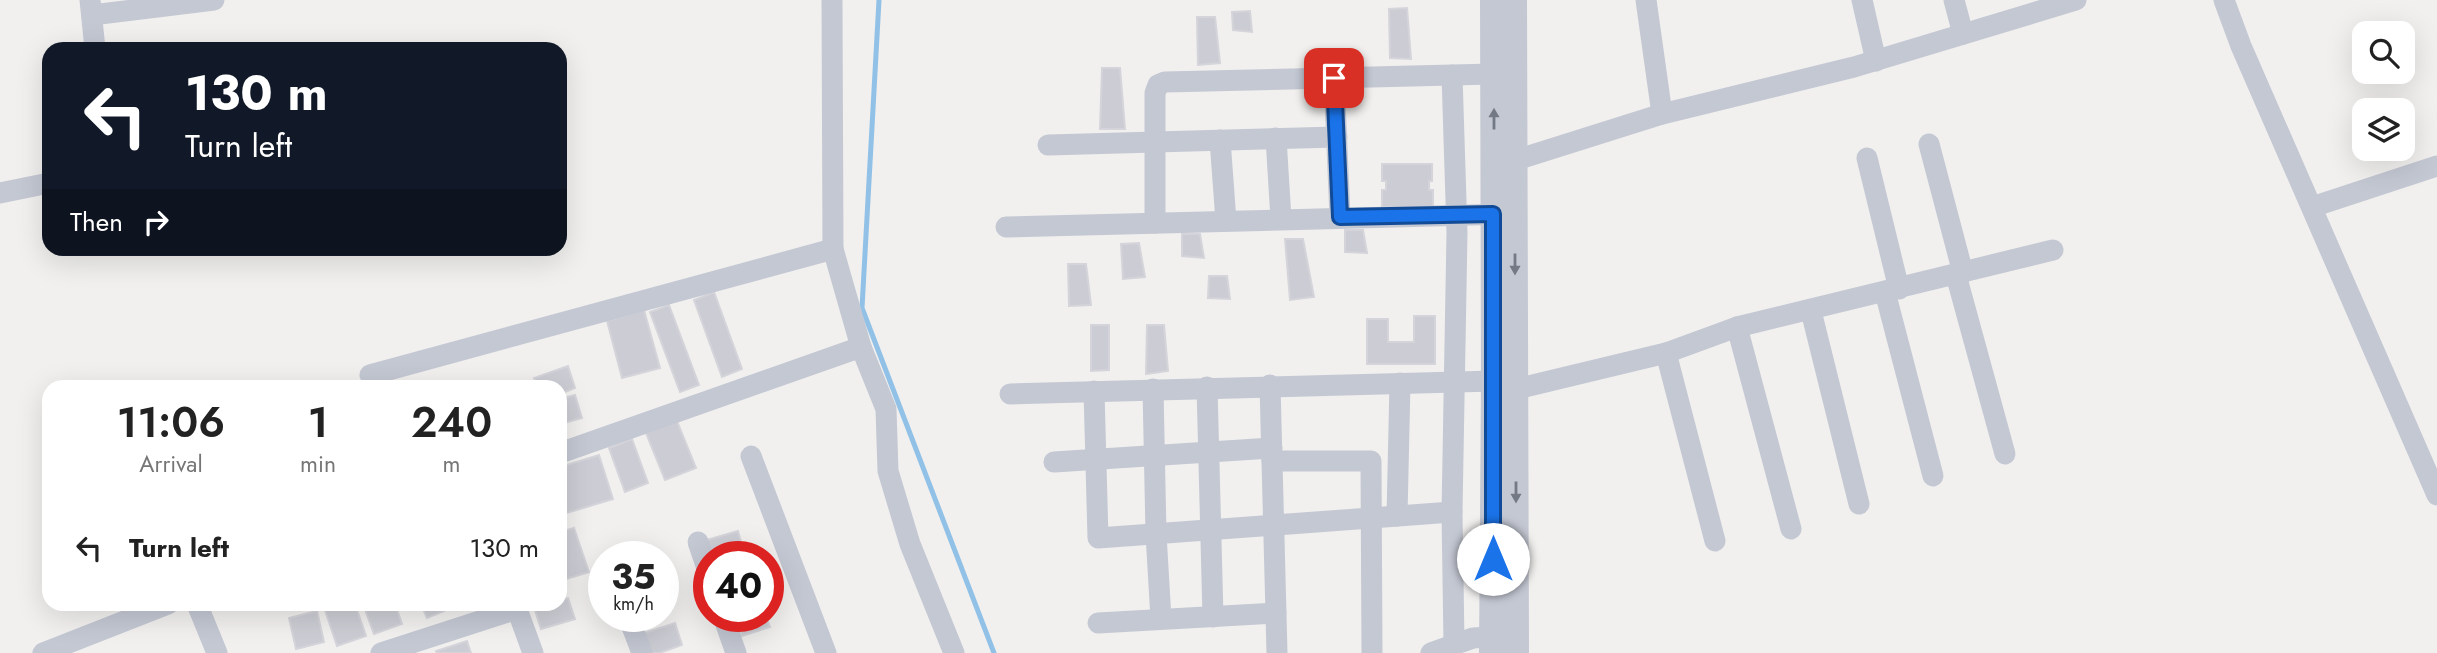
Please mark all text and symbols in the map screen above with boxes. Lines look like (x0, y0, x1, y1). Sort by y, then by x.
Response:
map controls (2352, 21, 2415, 161)
button: search (2352, 21, 2415, 84)
pin (1304, 48, 1364, 108)
text: 130 m (185, 58, 328, 128)
icon: arrive (1315, 59, 1353, 97)
icon: left (70, 70, 161, 161)
button: layers (2352, 98, 2415, 161)
one-way arrow (1488, 108, 1500, 130)
text: Turn left (185, 123, 292, 169)
text: Then (70, 203, 123, 241)
icon: right (137, 203, 175, 241)
one-way arrow (1509, 253, 1521, 275)
text: 11:06 (117, 392, 225, 453)
text: 1 (308, 392, 328, 453)
text: 240 (411, 392, 492, 453)
text: Arrival (139, 447, 203, 481)
text: min (300, 447, 336, 481)
text: m (443, 447, 461, 481)
one-way arrow (1510, 481, 1522, 503)
position arrow (1456, 522, 1530, 596)
icon: left (70, 529, 108, 567)
text: Turn left (129, 529, 229, 567)
text: 130 m (469, 529, 539, 567)
speed limit sign: 40 (693, 541, 784, 632)
text: 35 (611, 552, 656, 602)
text: km/h (613, 591, 654, 617)

